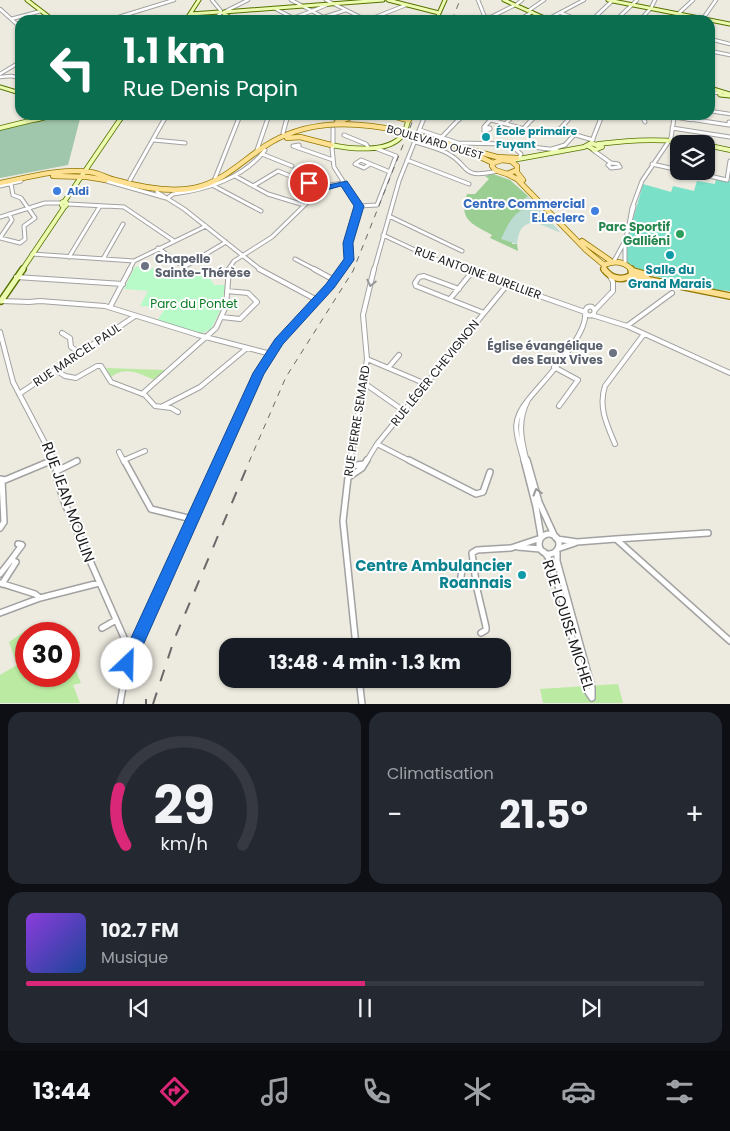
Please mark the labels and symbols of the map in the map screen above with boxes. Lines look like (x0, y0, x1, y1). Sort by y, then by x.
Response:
street label: BOULEVARD OUEST (385, 121, 485, 163)
place label: École primaire Fuyant (496, 123, 577, 152)
marker: École primaire Fuyant (480, 131, 492, 143)
pin (288, 162, 330, 204)
place label: Aldi (67, 183, 89, 199)
marker: Aldi (51, 185, 63, 197)
place label: Centre Commercial E.Leclerc (463, 195, 585, 226)
marker: Centre Commercial E.Leclerc (589, 205, 601, 217)
place label: Parc Sportif Galliéni (598, 218, 671, 249)
marker: Parc Sportif Galliéni (674, 228, 686, 240)
street label: RUE ANTOINE BURELLIER (412, 242, 544, 303)
marker: Salle du Grand Marais (664, 249, 676, 261)
place label: Chapelle Sainte-Thérèse (155, 250, 251, 281)
marker: Chapelle Sainte-Thérèse (139, 260, 151, 272)
place label: Salle du Grand Marais (628, 261, 712, 292)
one-way arrow (366, 278, 377, 287)
park label: Parc du Pontet (150, 295, 238, 312)
street label: RUE LÉGER CHEVIGNON (386, 316, 483, 430)
street label: RUE MARCEL PAUL (29, 319, 124, 390)
place label: Église évangélique des Eaux Vives (487, 337, 604, 368)
marker: Église évangélique des Eaux Vives (607, 347, 619, 359)
street label: RUE PIERRE SEMARD (339, 364, 374, 478)
street label: RUE JEAN MOULIN (37, 439, 100, 565)
one-way arrow (532, 488, 542, 497)
place label: Centre Ambulancier Roannais (355, 555, 513, 593)
street label: RUE LOUISE MICHEL (537, 557, 600, 693)
marker: Centre Ambulancier Roannais (516, 569, 528, 581)
speed limit sign: 30 (15, 622, 80, 687)
position arrow (100, 637, 152, 689)

